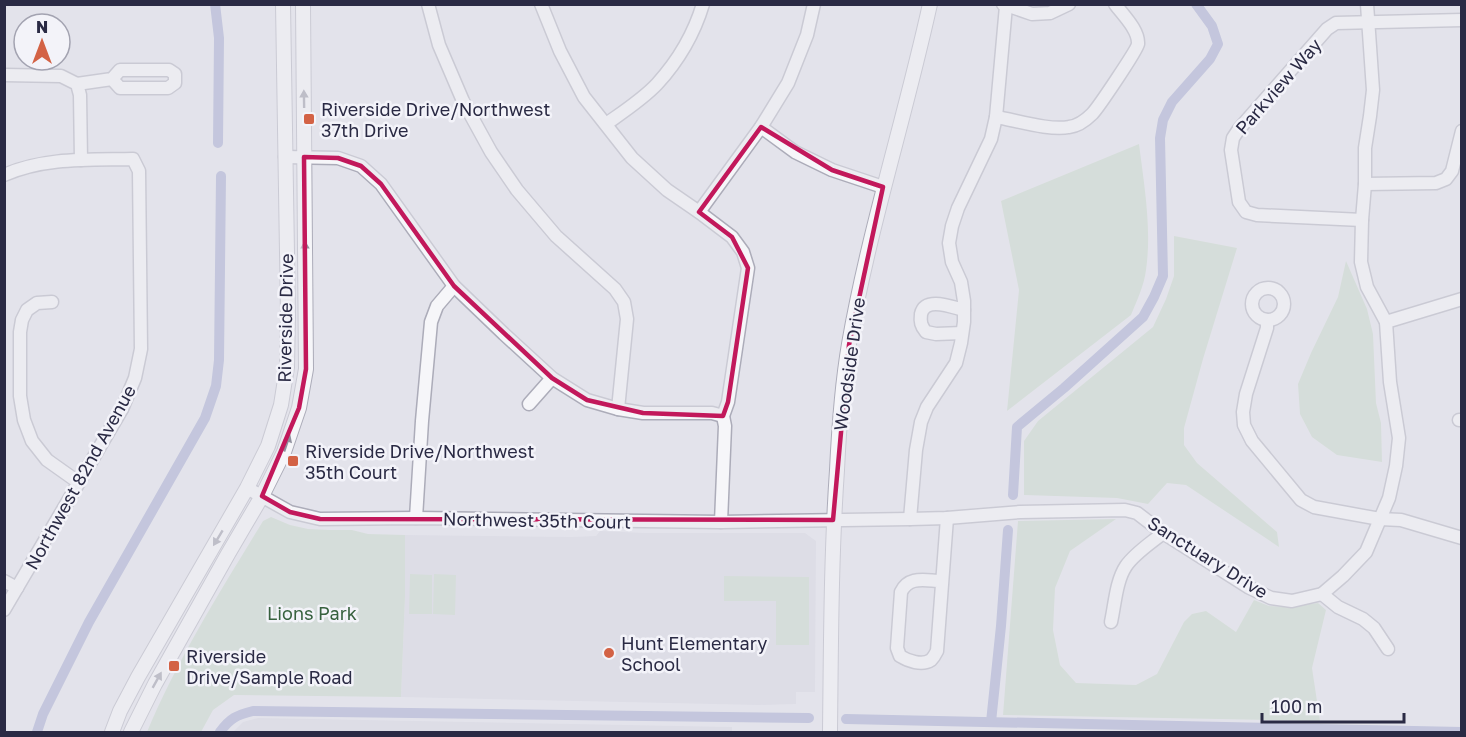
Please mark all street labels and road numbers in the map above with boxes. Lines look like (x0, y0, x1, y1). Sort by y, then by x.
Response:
street label: Parkview Way (1230, 34, 1326, 138)
street label: Riverside Drive (273, 253, 297, 383)
street label: Woodside Drive (829, 296, 869, 432)
street label: Northwest 82nd Avenue (20, 381, 140, 573)
street label: Northwest 35th Court (443, 507, 631, 533)
street label: Sanctuary Drive (1144, 511, 1272, 603)

